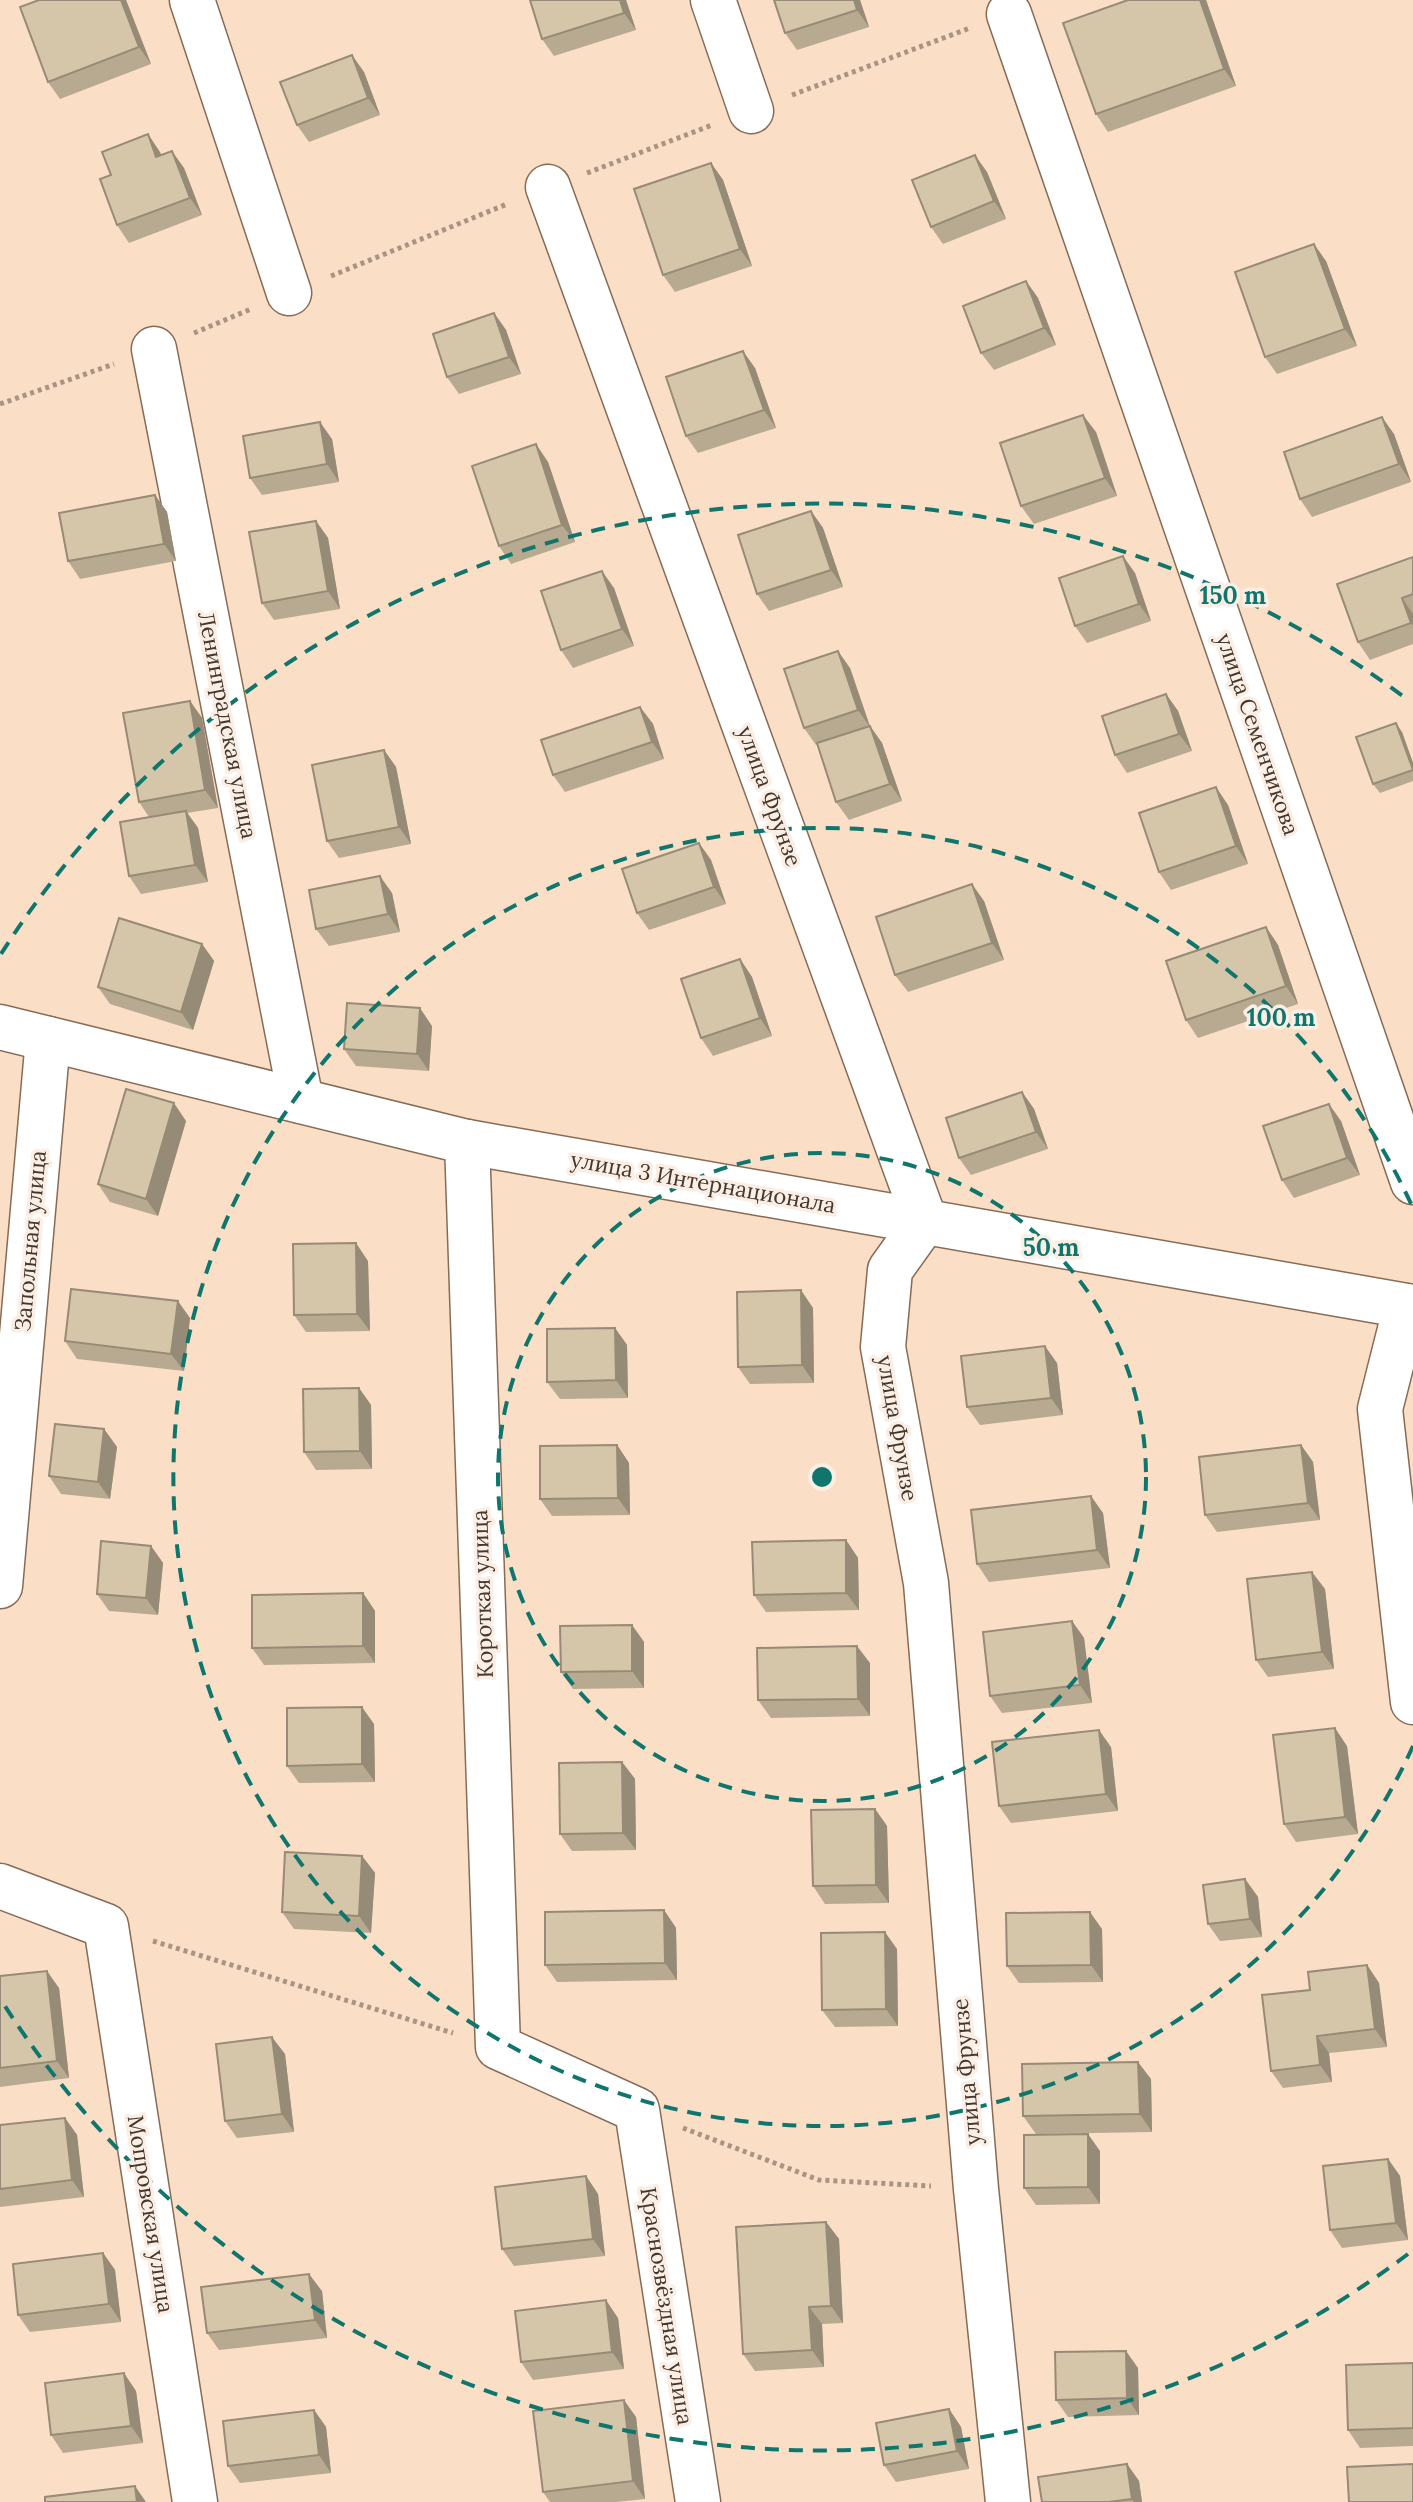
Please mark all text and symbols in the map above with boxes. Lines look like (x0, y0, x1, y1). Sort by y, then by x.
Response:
text: 150 m (1200, 580, 1266, 611)
street label: Ленинградская улица (192, 609, 264, 841)
street label: улица Семенчикова (1210, 629, 1306, 839)
street label: улица Фрунзе (732, 722, 808, 870)
text: 100 m (1247, 1002, 1315, 1033)
street label: улица 3 Интернационала (568, 1145, 838, 1219)
street label: Запольная улица (8, 1149, 52, 1333)
text: 50 m (1023, 1232, 1079, 1263)
street label: улица Фрунзе (871, 1353, 925, 1503)
centre of rings (808, 1463, 836, 1491)
street label: Короткая улица (465, 1509, 499, 1679)
street label: улица Фрунзе (946, 1997, 986, 2147)
street label: Мопровская улица (122, 2113, 180, 2315)
street label: Краснозвёздная улица (634, 2185, 700, 2427)

